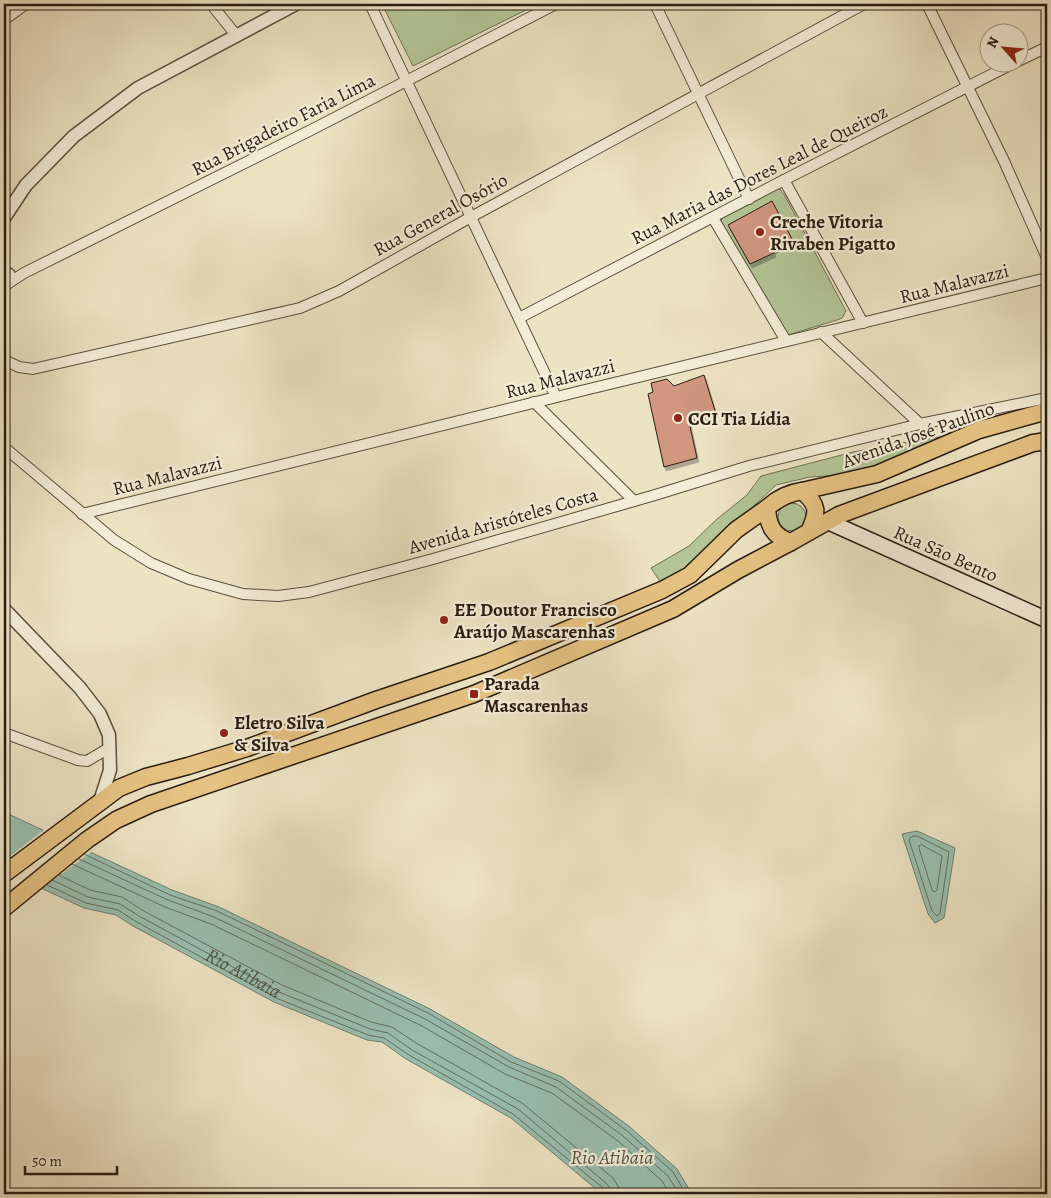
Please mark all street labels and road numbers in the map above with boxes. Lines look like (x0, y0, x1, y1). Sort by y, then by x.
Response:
street label: Rua Brigadeiro Faria Lima (187, 67, 380, 183)
street label: Rua Maria das Dores Leal de Queiroz (627, 99, 892, 251)
street label: Rua General Osório (368, 167, 513, 263)
street label: Rua Malavazzi (897, 258, 1012, 310)
street label: Rua Malavazzi (503, 353, 618, 405)
street label: Avenida José Paulino (838, 395, 998, 475)
street label: Rua Malavazzi (110, 450, 225, 502)
street label: Avenida Aristóteles Costa (405, 481, 601, 561)
street label: Rua São Bento (889, 519, 1002, 588)

